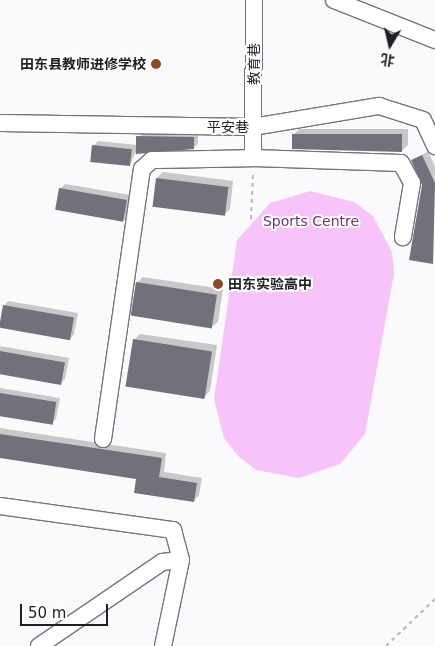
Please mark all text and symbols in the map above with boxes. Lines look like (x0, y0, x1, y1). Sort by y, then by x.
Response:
north arrow (365, 20, 415, 70)
street label: 教育巷 (246, 43, 262, 85)
text: 北 (379, 51, 396, 69)
place label: 田东县教师进修学校 (20, 56, 146, 72)
marker: 田东县教师进修学校 (150, 58, 162, 70)
street label: 平安巷 (207, 119, 249, 135)
park label: Sports Centre (263, 213, 359, 229)
place label: 田东实验高中 (228, 276, 312, 292)
marker: 田东实验高中 (212, 278, 224, 290)
scale bar (22, 594, 110, 626)
text: 50 m (28, 604, 66, 622)

